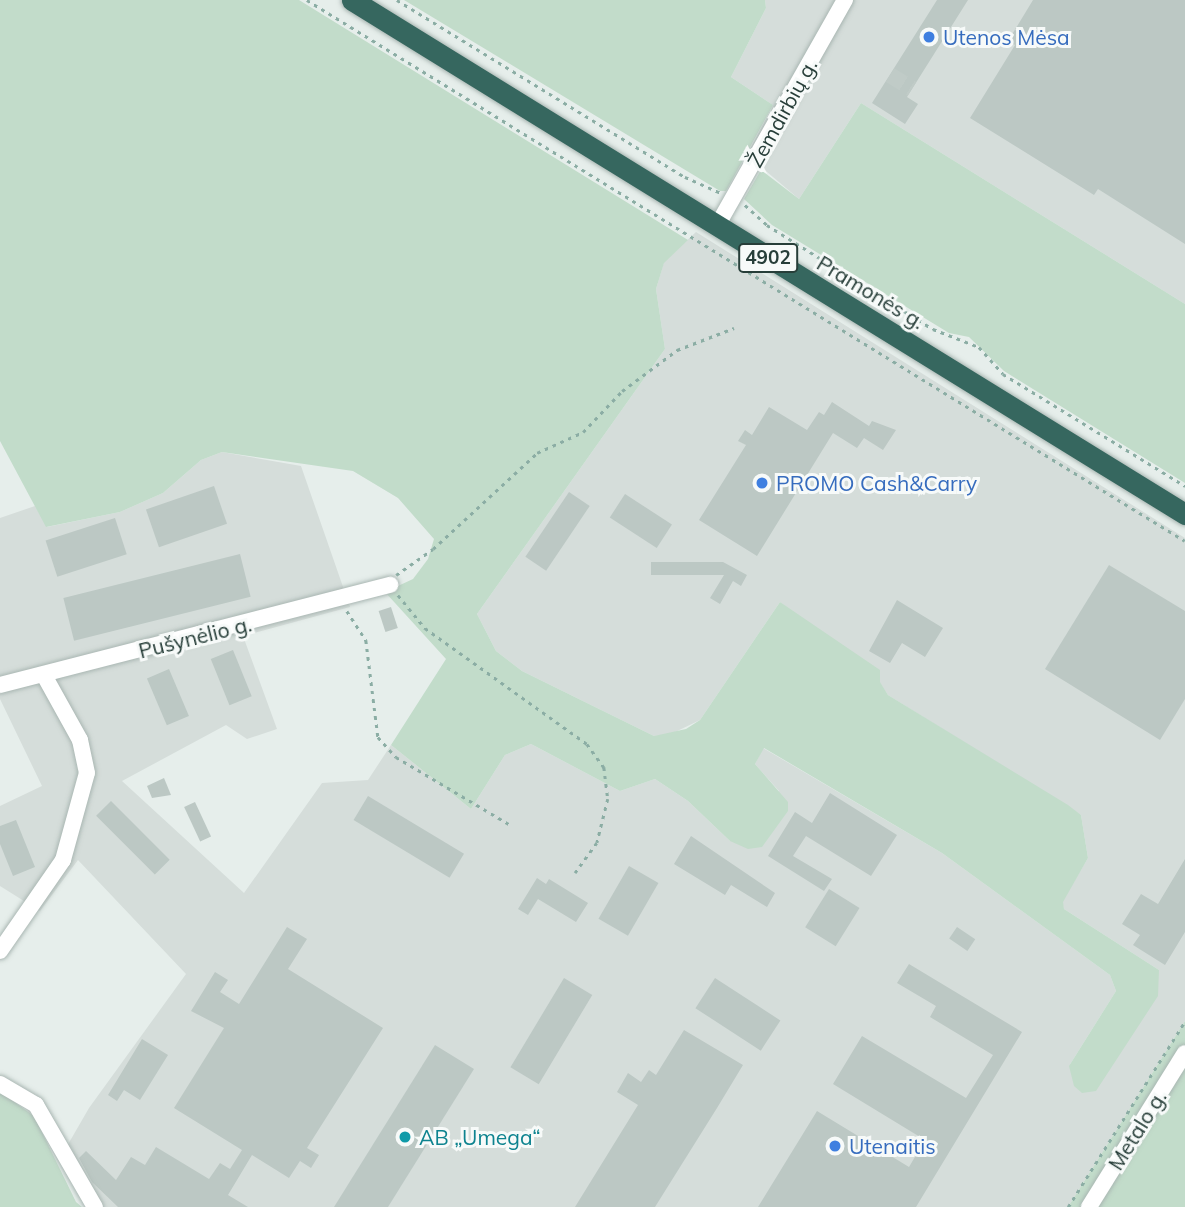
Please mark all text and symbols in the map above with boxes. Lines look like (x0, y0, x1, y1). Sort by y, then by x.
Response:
place label: Utenos Mėsa (943, 24, 1070, 50)
marker: Utenos Mėsa (921, 29, 937, 45)
street label: Žemdirbių g. (742, 54, 822, 172)
road number: 4902 (736, 242, 800, 274)
street label: Pramonės g. (813, 250, 929, 334)
place label: PROMO Cash&Carry (776, 470, 977, 496)
marker: PROMO Cash&Carry (754, 475, 770, 491)
street label: Pušynėlio g. (136, 611, 254, 663)
street label: Metalo g. (1103, 1085, 1171, 1175)
place label: AB „Umega“ (419, 1124, 540, 1150)
marker: AB „Umega“ (397, 1129, 413, 1145)
place label: Utenaitis (849, 1133, 936, 1159)
marker: Utenaitis (827, 1138, 843, 1154)

